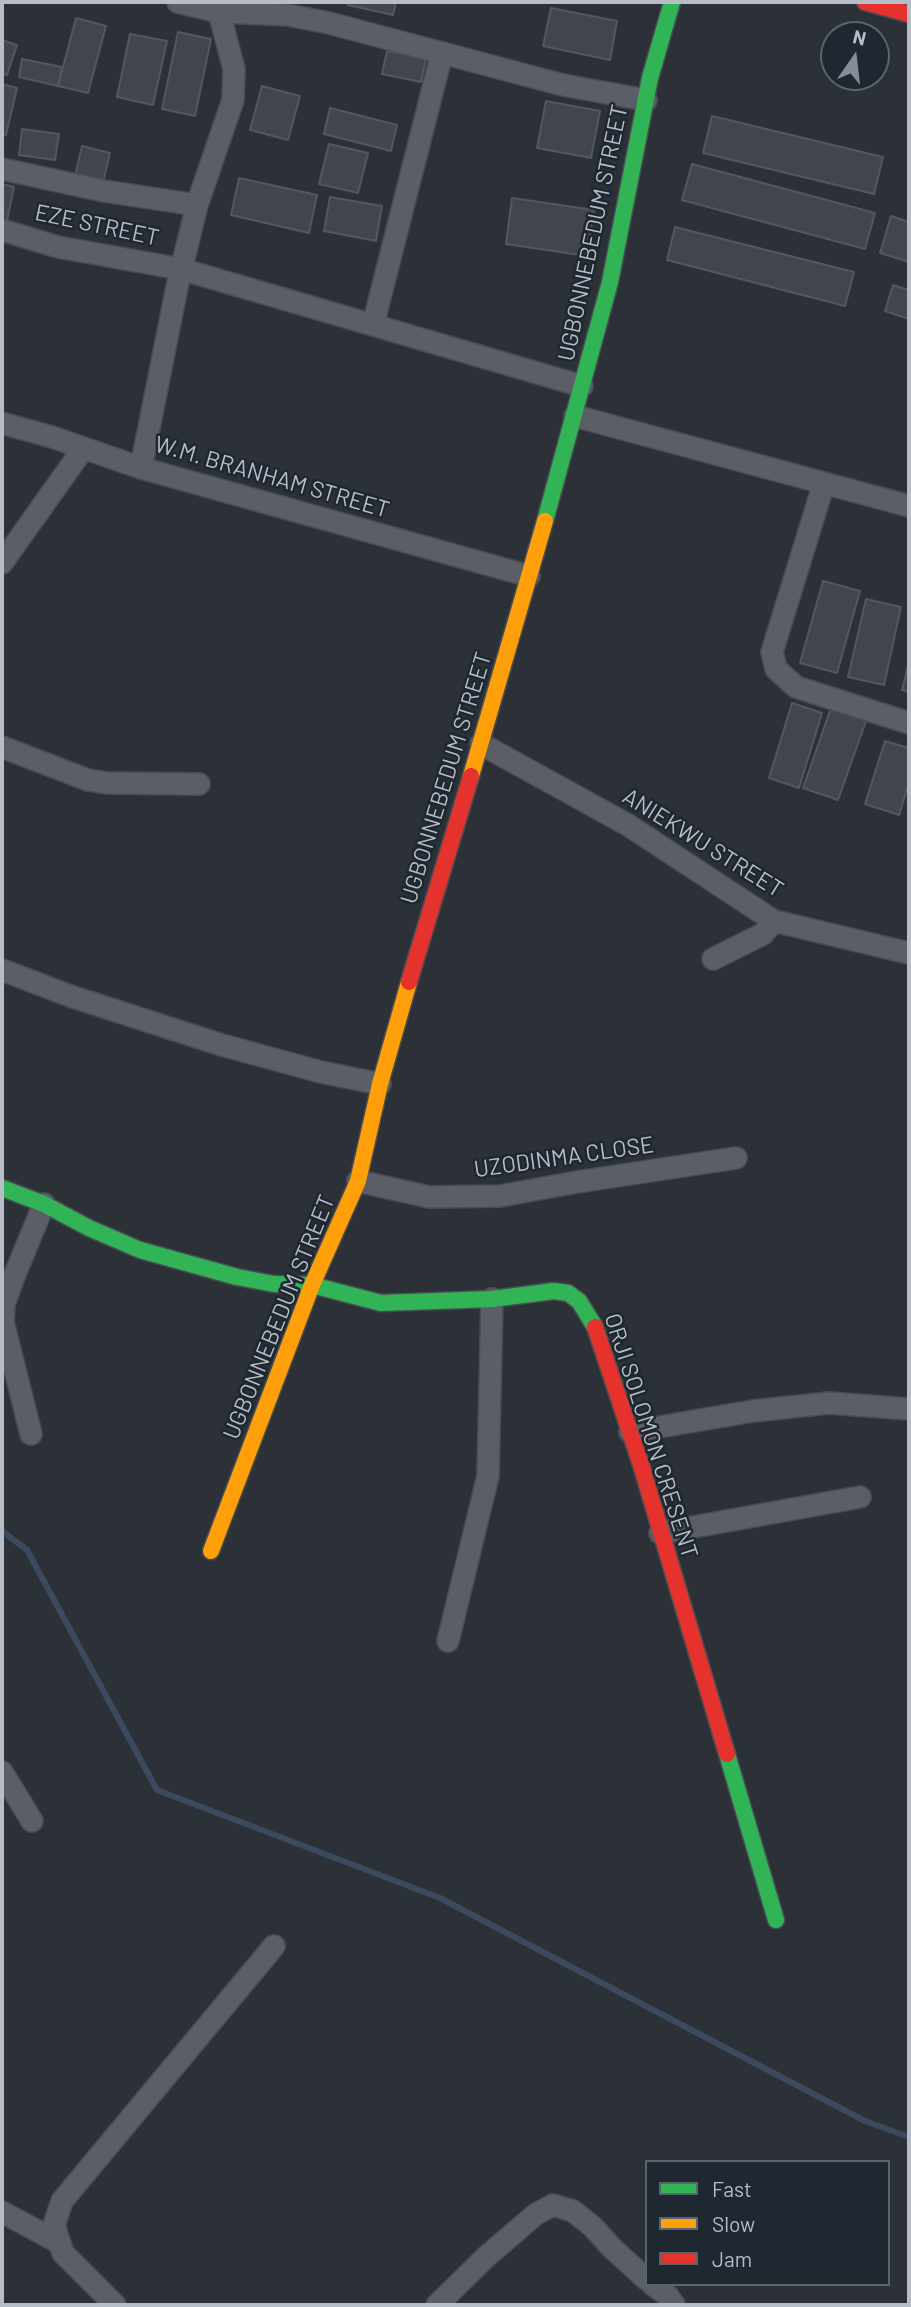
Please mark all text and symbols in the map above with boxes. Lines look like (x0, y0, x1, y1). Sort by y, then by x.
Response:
north arrow (820, 21, 890, 91)
text: N (851, 24, 869, 50)
street label: UGBONNEBEDUM STREET (552, 102, 634, 364)
street label: EZE STREET (32, 198, 162, 252)
street label: W.M. BRANHAM STREET (152, 430, 392, 524)
street label: UGBONNEBEDUM STREET (395, 649, 497, 907)
street label: ANIEKWU STREET (618, 783, 788, 903)
street label: UZODINMA CLOSE (472, 1131, 656, 1183)
street label: UGBONNEBEDUM STREET (217, 1191, 341, 1443)
street label: ORJI SOLOMON CRESENT (598, 1310, 704, 1562)
legend (645, 2160, 890, 2286)
text: Fast (712, 2176, 752, 2201)
text: Slow (712, 2211, 755, 2236)
text: Jam (712, 2246, 752, 2271)

